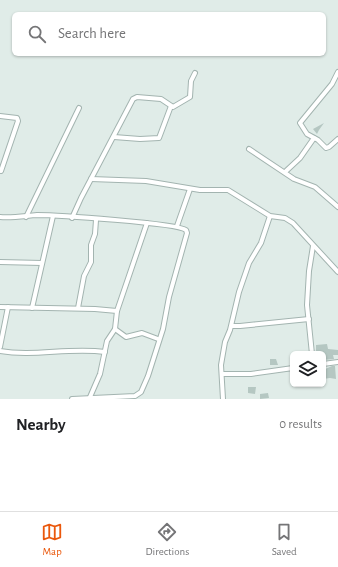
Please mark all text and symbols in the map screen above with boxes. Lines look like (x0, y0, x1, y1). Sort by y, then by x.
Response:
search box (12, 12, 326, 56)
icon: search (26, 23, 48, 45)
text: Search here (58, 26, 126, 41)
map controls (290, 351, 326, 387)
button: layers (290, 351, 326, 387)
text: Nearby (16, 416, 66, 433)
text: 0 results (279, 418, 322, 431)
tab: Map (41, 521, 63, 558)
tab: Directions (145, 521, 189, 558)
tab: Saved (272, 521, 297, 558)

